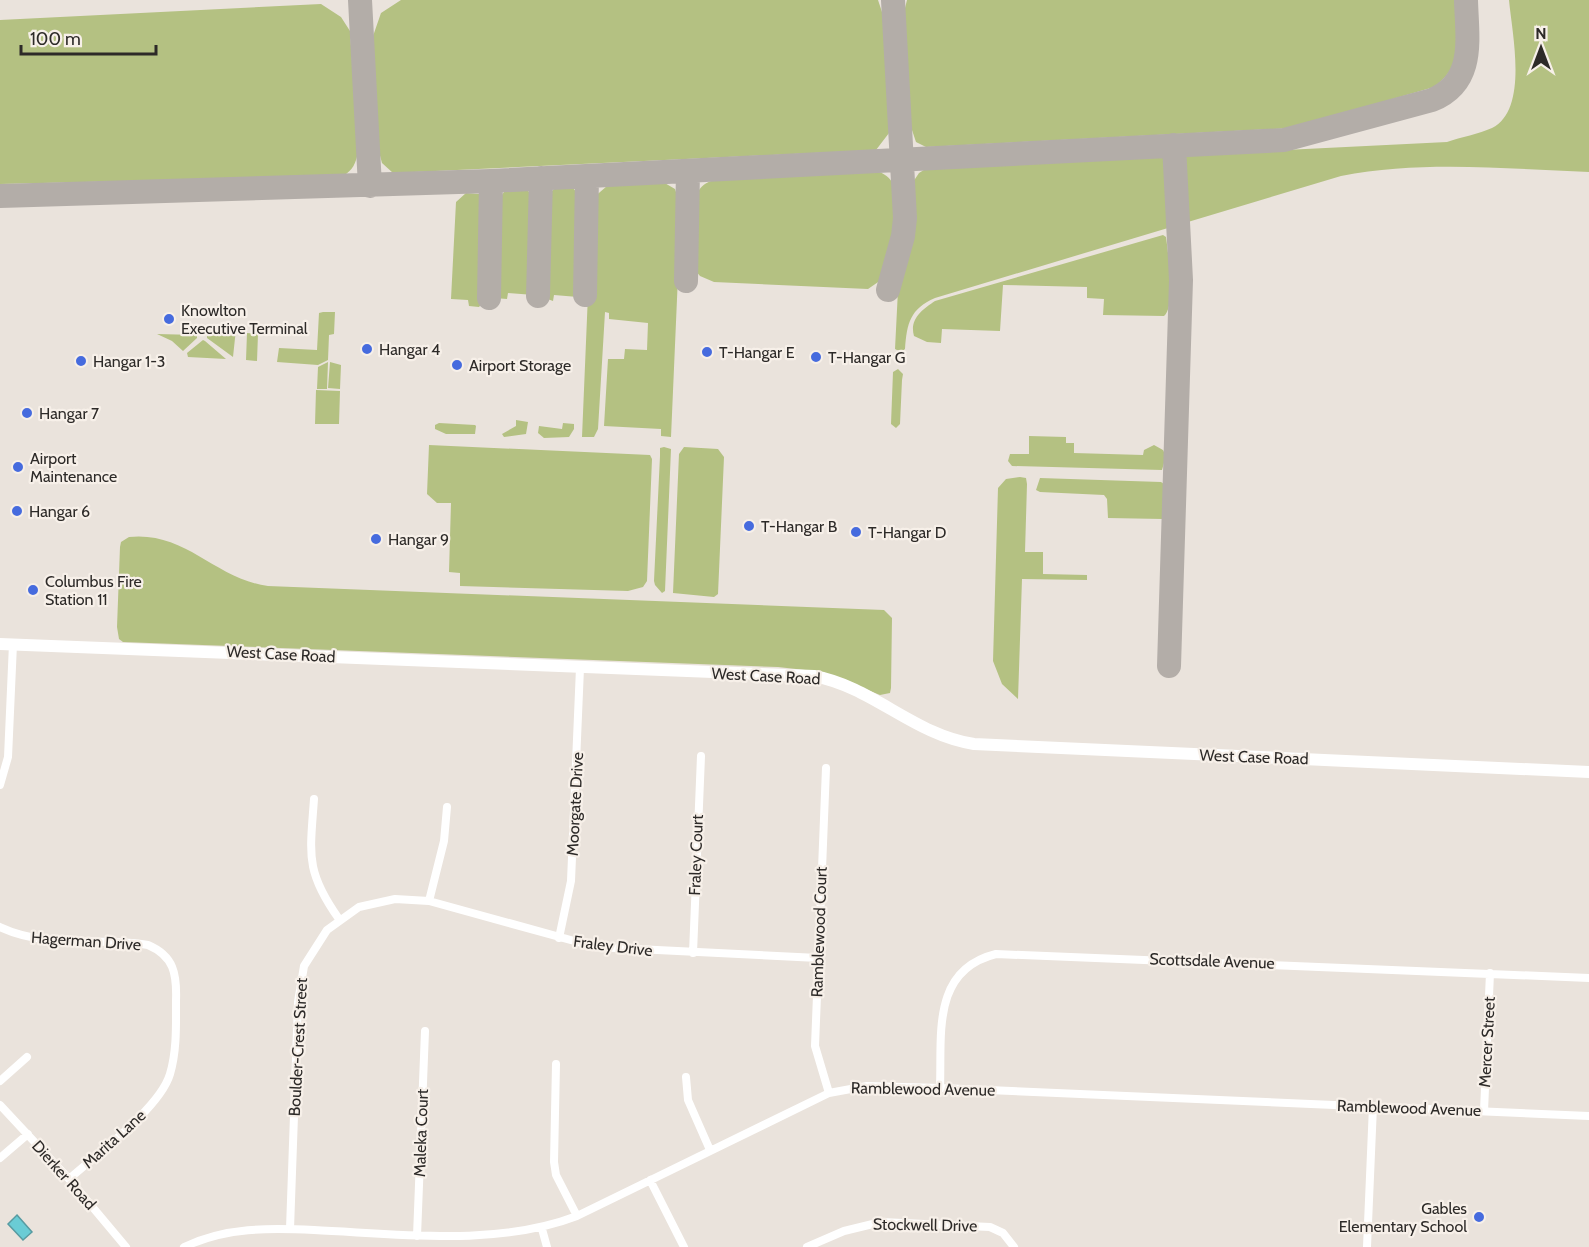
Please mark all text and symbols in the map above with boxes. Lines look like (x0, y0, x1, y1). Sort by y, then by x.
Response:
scale bar (21, 18, 156, 56)
north arrow (1511, 18, 1571, 78)
text: N (1535, 24, 1547, 43)
text: 100 m (30, 28, 81, 50)
place label: Knowlton Executive Terminal (181, 301, 308, 338)
marker: Knowlton Executive Terminal (162, 312, 176, 326)
place label: Hangar 4 (379, 340, 440, 359)
marker: Hangar 4 (360, 342, 374, 356)
place label: T-Hangar E (719, 343, 795, 362)
marker: T-Hangar E (700, 345, 714, 359)
place label: T-Hangar G (828, 348, 906, 367)
marker: T-Hangar G (809, 350, 823, 364)
place label: Hangar 1-3 (93, 352, 166, 371)
marker: Hangar 1-3 (74, 354, 88, 368)
place label: Airport Storage (469, 356, 571, 375)
marker: Airport Storage (450, 358, 464, 372)
place label: Hangar 7 (39, 404, 99, 423)
marker: Hangar 7 (20, 406, 34, 420)
place label: Airport Maintenance (30, 449, 117, 486)
marker: Airport Maintenance (11, 460, 25, 474)
place label: Hangar 6 (29, 502, 90, 521)
marker: Hangar 6 (10, 504, 24, 518)
place label: T-Hangar B (761, 517, 838, 536)
marker: T-Hangar B (742, 519, 756, 533)
place label: T-Hangar D (868, 523, 946, 542)
marker: T-Hangar D (849, 525, 863, 539)
place label: Hangar 9 (388, 530, 449, 549)
marker: Hangar 9 (369, 532, 383, 546)
place label: Columbus Fire Station 11 (45, 572, 142, 609)
marker: Columbus Fire Station 11 (26, 583, 40, 597)
street label: West Case Road (226, 642, 336, 666)
street label: West Case Road (711, 664, 821, 688)
street label: West Case Road (1199, 746, 1309, 768)
street label: Moorgate Drive (563, 752, 587, 856)
street label: Fraley Court (685, 814, 707, 896)
street label: Ramblewood Court (807, 866, 831, 998)
street label: Hagerman Drive (30, 928, 142, 954)
street label: Fraley Drive (572, 932, 654, 960)
street label: Scottsdale Avenue (1149, 949, 1275, 973)
street label: Boulder-Crest Street (285, 977, 311, 1117)
street label: Mercer Street (1475, 995, 1499, 1088)
street label: Ramblewood Avenue (851, 1078, 995, 1100)
street label: Maleka Court (410, 1088, 432, 1177)
street label: Ramblewood Avenue (1337, 1096, 1481, 1120)
street label: Marita Lane (78, 1106, 150, 1172)
street label: Dierker Road (28, 1136, 100, 1214)
place label: Gables Elementary School (1339, 1199, 1467, 1236)
marker: Gables Elementary School (1472, 1210, 1486, 1224)
street label: Stockwell Drive (873, 1215, 977, 1235)

